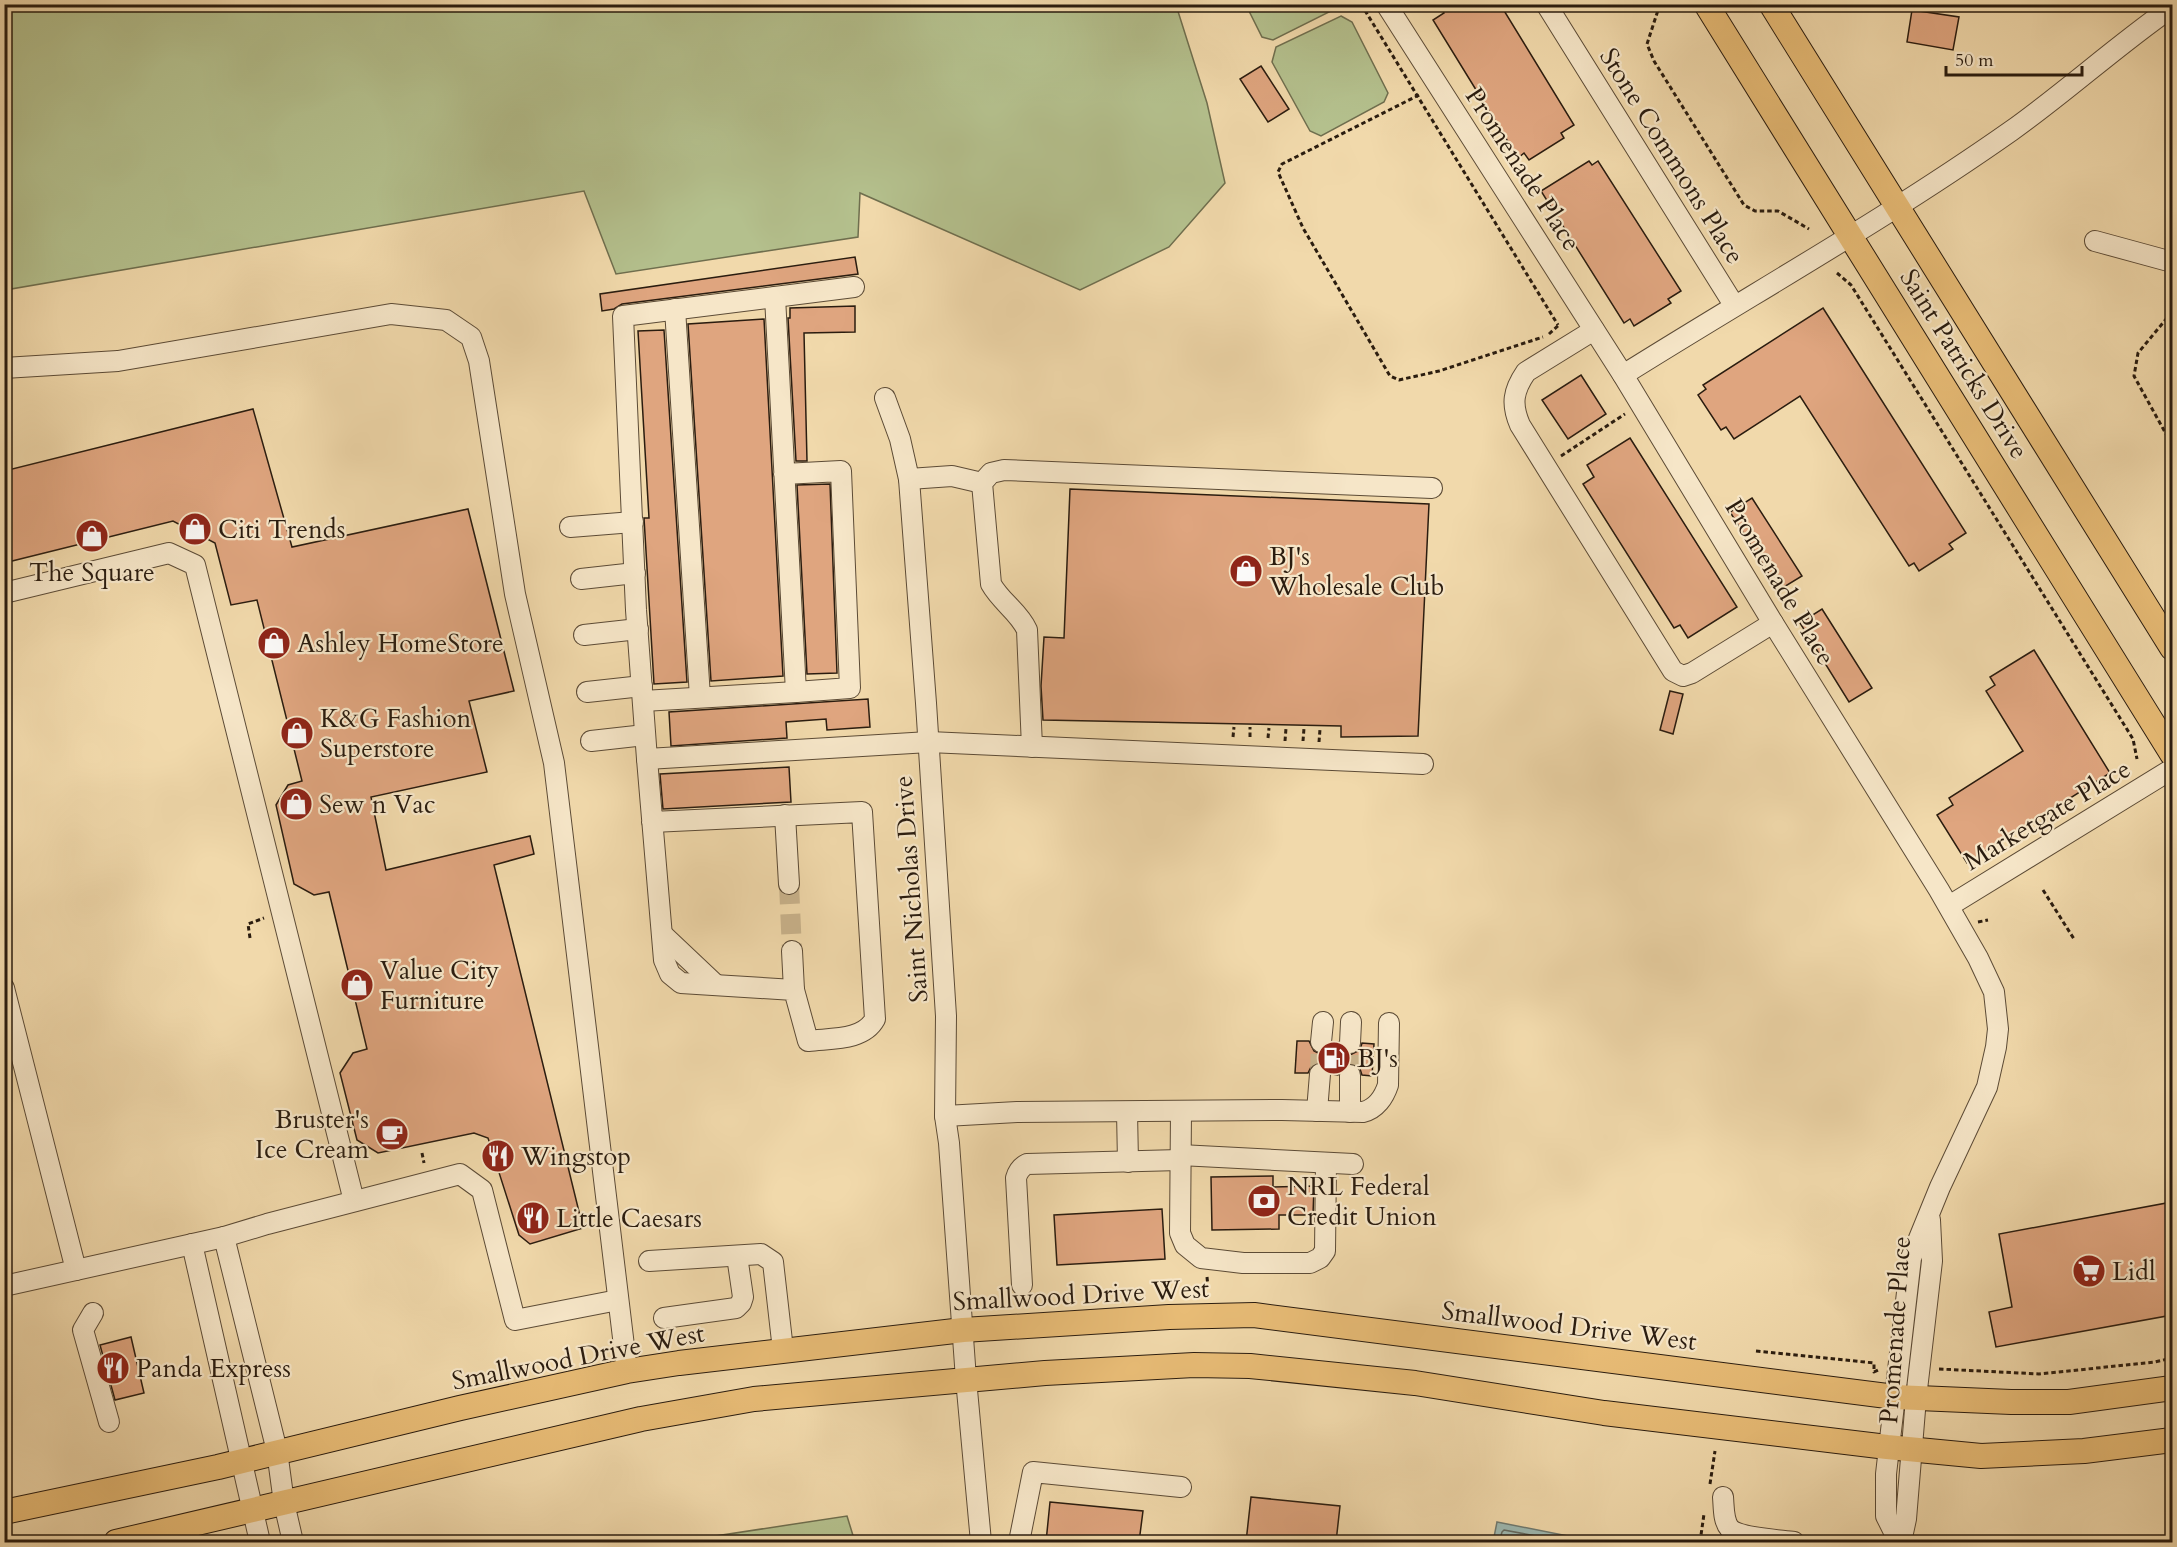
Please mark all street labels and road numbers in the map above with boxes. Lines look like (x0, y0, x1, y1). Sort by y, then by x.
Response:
street label: Stone Commons Place (1591, 41, 1753, 271)
street label: Promenade Place (1457, 81, 1589, 257)
street label: Saint Patricks Drive (1892, 263, 2036, 465)
street label: Promenade Place (1717, 492, 1843, 672)
street label: Marketgate Place (1957, 751, 2137, 879)
street label: Saint Nicholas Drive (886, 774, 936, 1004)
street label: Promenade Place (1871, 1235, 1919, 1425)
street label: Smallwood Drive West (952, 1271, 1210, 1319)
street label: Smallwood Drive West (1440, 1293, 1698, 1359)
street label: Smallwood Drive West (449, 1315, 707, 1399)

